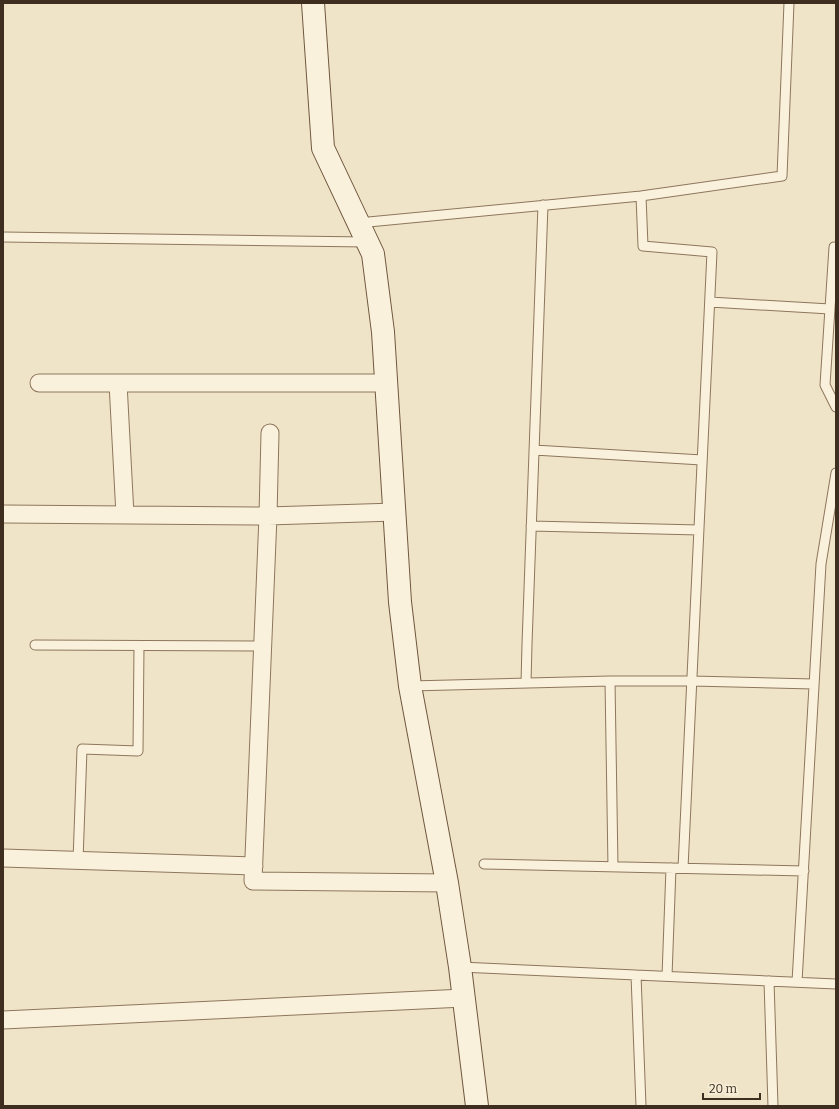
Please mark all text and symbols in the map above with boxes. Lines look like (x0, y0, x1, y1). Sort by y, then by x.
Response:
scale bar (703, 1075, 760, 1101)
text: 20 m (709, 1082, 738, 1096)

